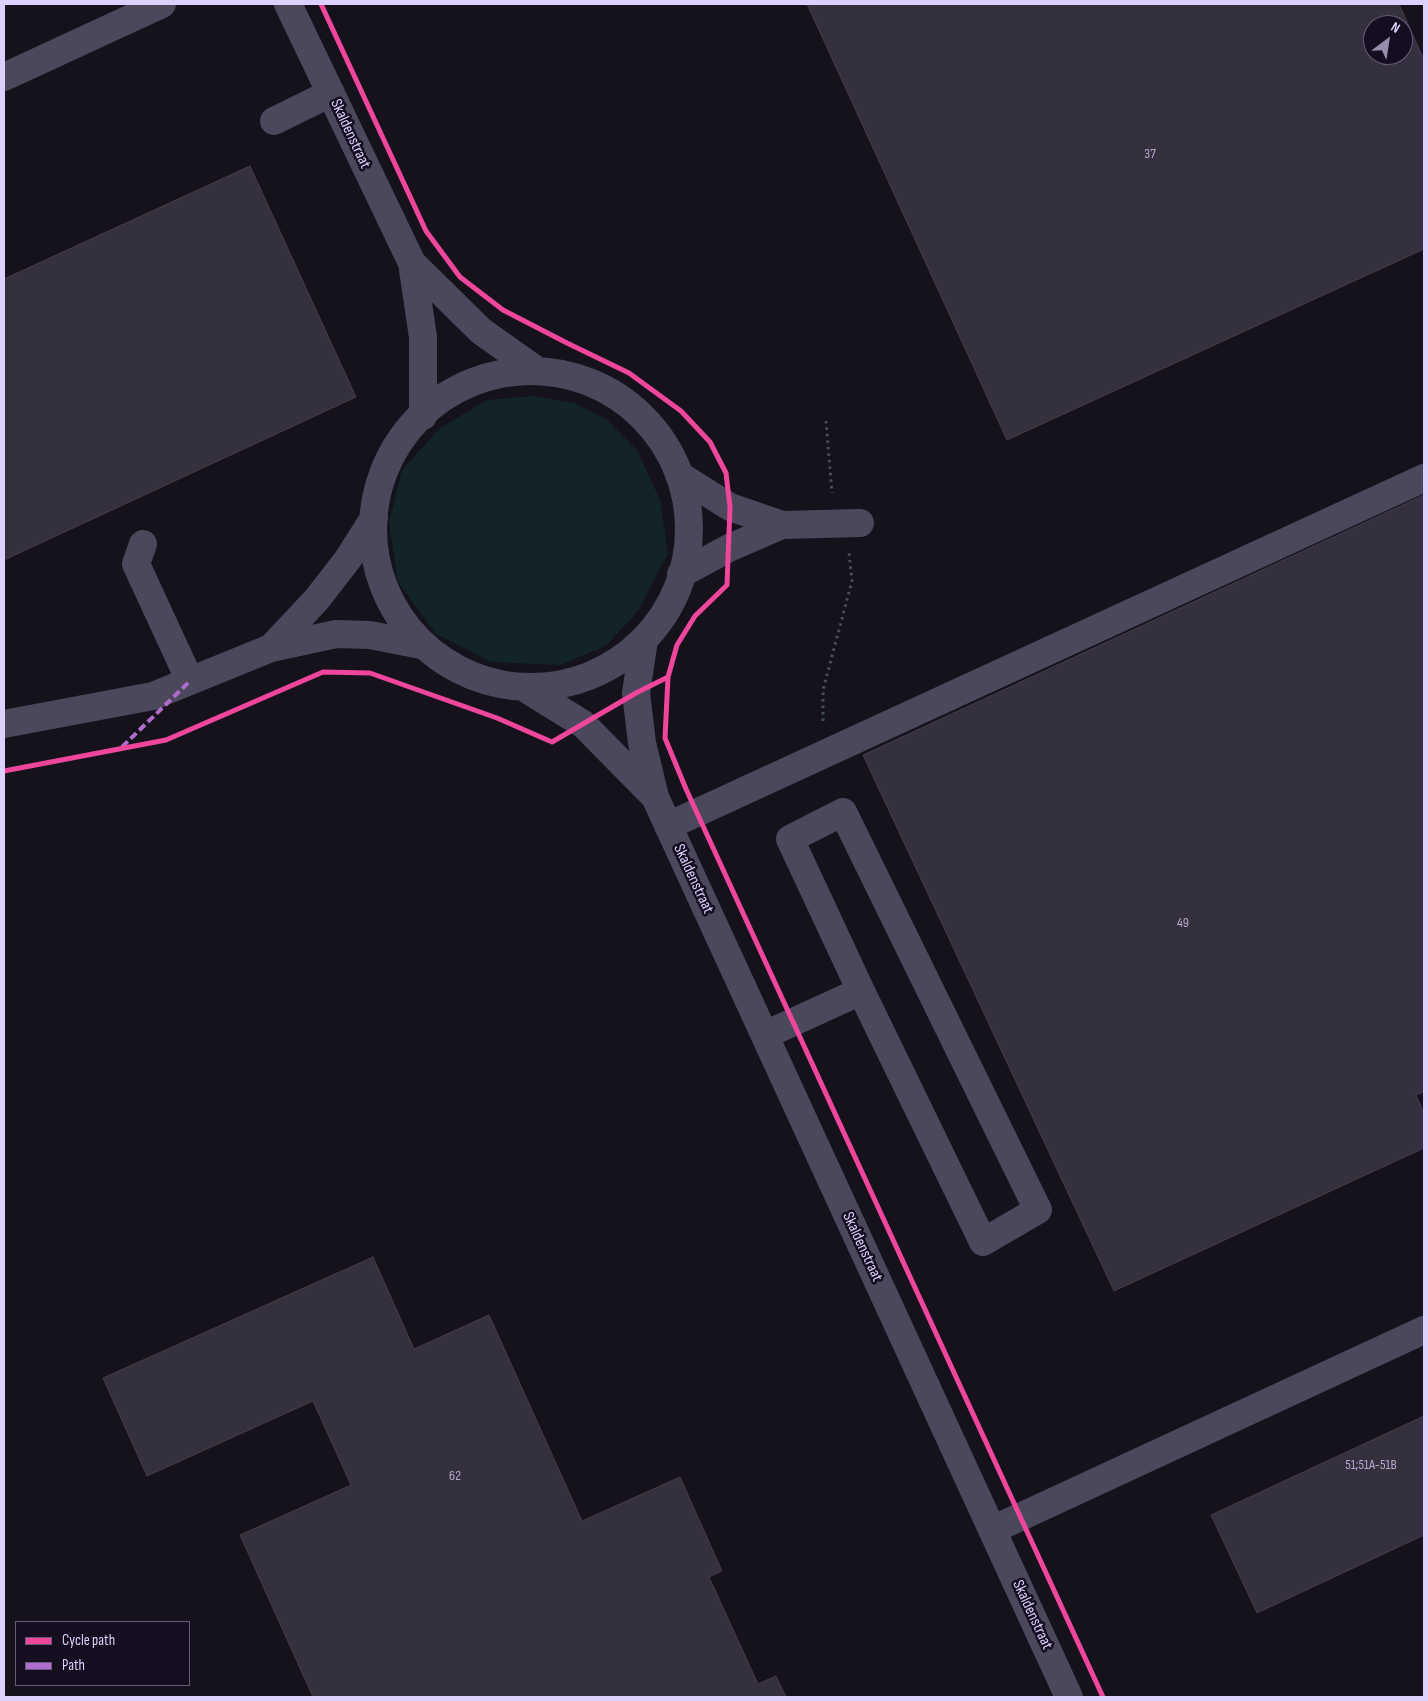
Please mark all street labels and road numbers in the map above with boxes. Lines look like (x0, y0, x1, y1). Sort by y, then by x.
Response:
street label: Skaldenstraat (326, 96, 374, 172)
street label: Skaldenstraat (669, 841, 717, 917)
street label: Skaldenstraat (838, 1209, 886, 1285)
street label: Skaldenstraat (1008, 1577, 1056, 1653)

